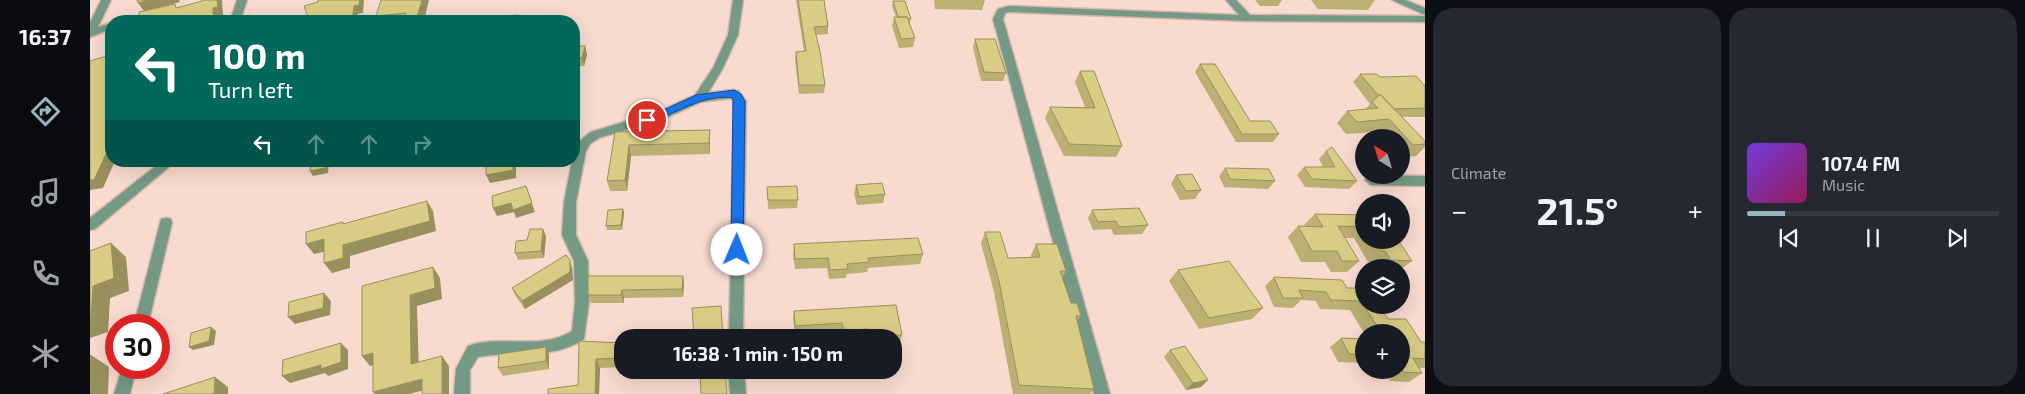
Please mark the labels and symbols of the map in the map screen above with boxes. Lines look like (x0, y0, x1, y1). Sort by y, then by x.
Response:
pin (626, 99, 668, 141)
north arrow (1355, 129, 1410, 184)
position arrow (710, 223, 762, 275)
speed limit sign: 30 (105, 314, 170, 379)

